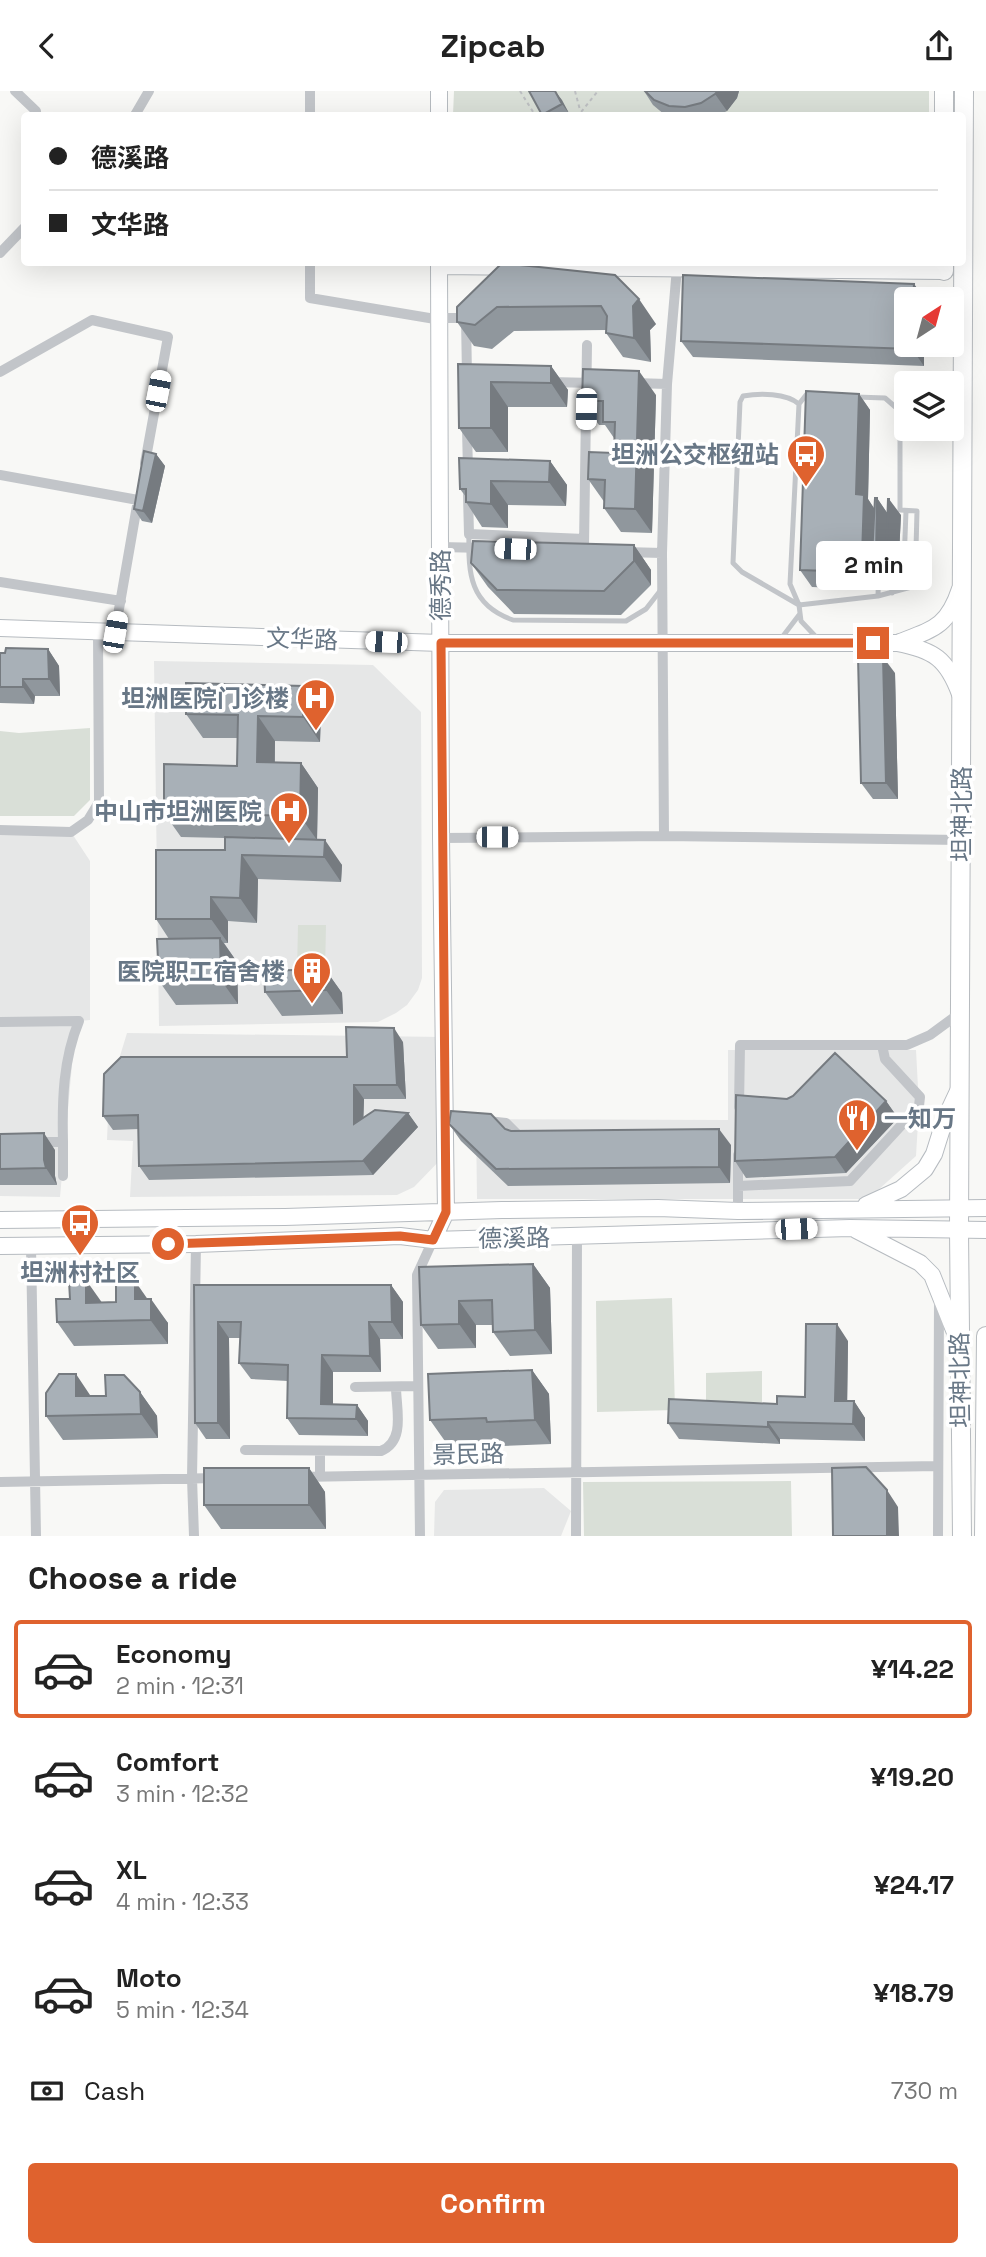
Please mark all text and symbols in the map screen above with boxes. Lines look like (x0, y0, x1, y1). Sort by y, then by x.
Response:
text: Zipcab (440, 26, 546, 66)
icon: back (28, 27, 66, 65)
icon: share (920, 27, 958, 65)
text: 德溪路 (91, 141, 169, 175)
text: 文华路 (91, 208, 169, 242)
north arrow (894, 287, 964, 357)
map controls (894, 287, 964, 441)
car (144, 368, 173, 414)
button: layers (894, 371, 964, 441)
car (576, 388, 597, 430)
bus stop icon: 坦洲公交枢纽站 (785, 433, 827, 488)
place label: 坦洲公交枢纽站 (611, 439, 779, 470)
car (494, 538, 537, 560)
callout: 2 min (815, 541, 931, 591)
street label: 德秀路 (425, 549, 456, 621)
text: 2 min (844, 550, 904, 580)
car (102, 609, 129, 655)
street label: 文华路 (265, 622, 339, 656)
route end (857, 627, 889, 659)
car (365, 631, 408, 653)
hospital icon: 坦洲医院门诊楼 (295, 677, 337, 732)
place label: 坦洲医院门诊楼 (121, 683, 289, 714)
street label: 坦神北路 (946, 766, 977, 862)
hospital icon: 中山市坦洲医院 (268, 790, 310, 845)
place label: 中山市坦洲医院 (94, 796, 262, 827)
car (477, 827, 519, 848)
building icon: 医院职工宿舍楼 (291, 950, 333, 1005)
place label: 医院职工宿舍楼 (117, 956, 285, 987)
restaurant icon: 一知万 (836, 1097, 878, 1152)
place label: 一知万 (884, 1103, 956, 1134)
bus stop icon: 坦洲村社区 (59, 1202, 101, 1257)
car (775, 1218, 818, 1240)
street label: 德溪路 (478, 1222, 550, 1254)
route start (152, 1228, 184, 1260)
place label: 坦洲村社区 (20, 1257, 140, 1288)
street label: 坦神北路 (944, 1332, 976, 1428)
street label: 景民路 (432, 1438, 504, 1470)
text: Choose a ride (28, 1558, 238, 1598)
text: Economy (116, 1637, 232, 1671)
icon: car (32, 1638, 95, 1701)
text: ¥14.22 (871, 1652, 954, 1686)
text: 2 min · 12:31 (116, 1671, 244, 1701)
text: Comfort (116, 1745, 219, 1779)
icon: car (32, 1746, 95, 1809)
text: ¥19.20 (870, 1760, 954, 1794)
text: 3 min · 12:32 (116, 1779, 249, 1809)
text: XL (116, 1853, 147, 1887)
icon: car (32, 1854, 95, 1917)
text: ¥24.17 (874, 1868, 954, 1902)
text: 4 min · 12:33 (116, 1887, 249, 1917)
text: Moto (116, 1961, 182, 1995)
icon: car (32, 1962, 95, 2025)
text: ¥18.79 (873, 1976, 954, 2010)
text: 5 min · 12:34 (116, 1995, 249, 2025)
icon: cash (28, 2072, 66, 2110)
text: Cash (84, 2074, 145, 2108)
text: 730 m (891, 2076, 958, 2106)
button: Confirm (28, 2163, 958, 2243)

